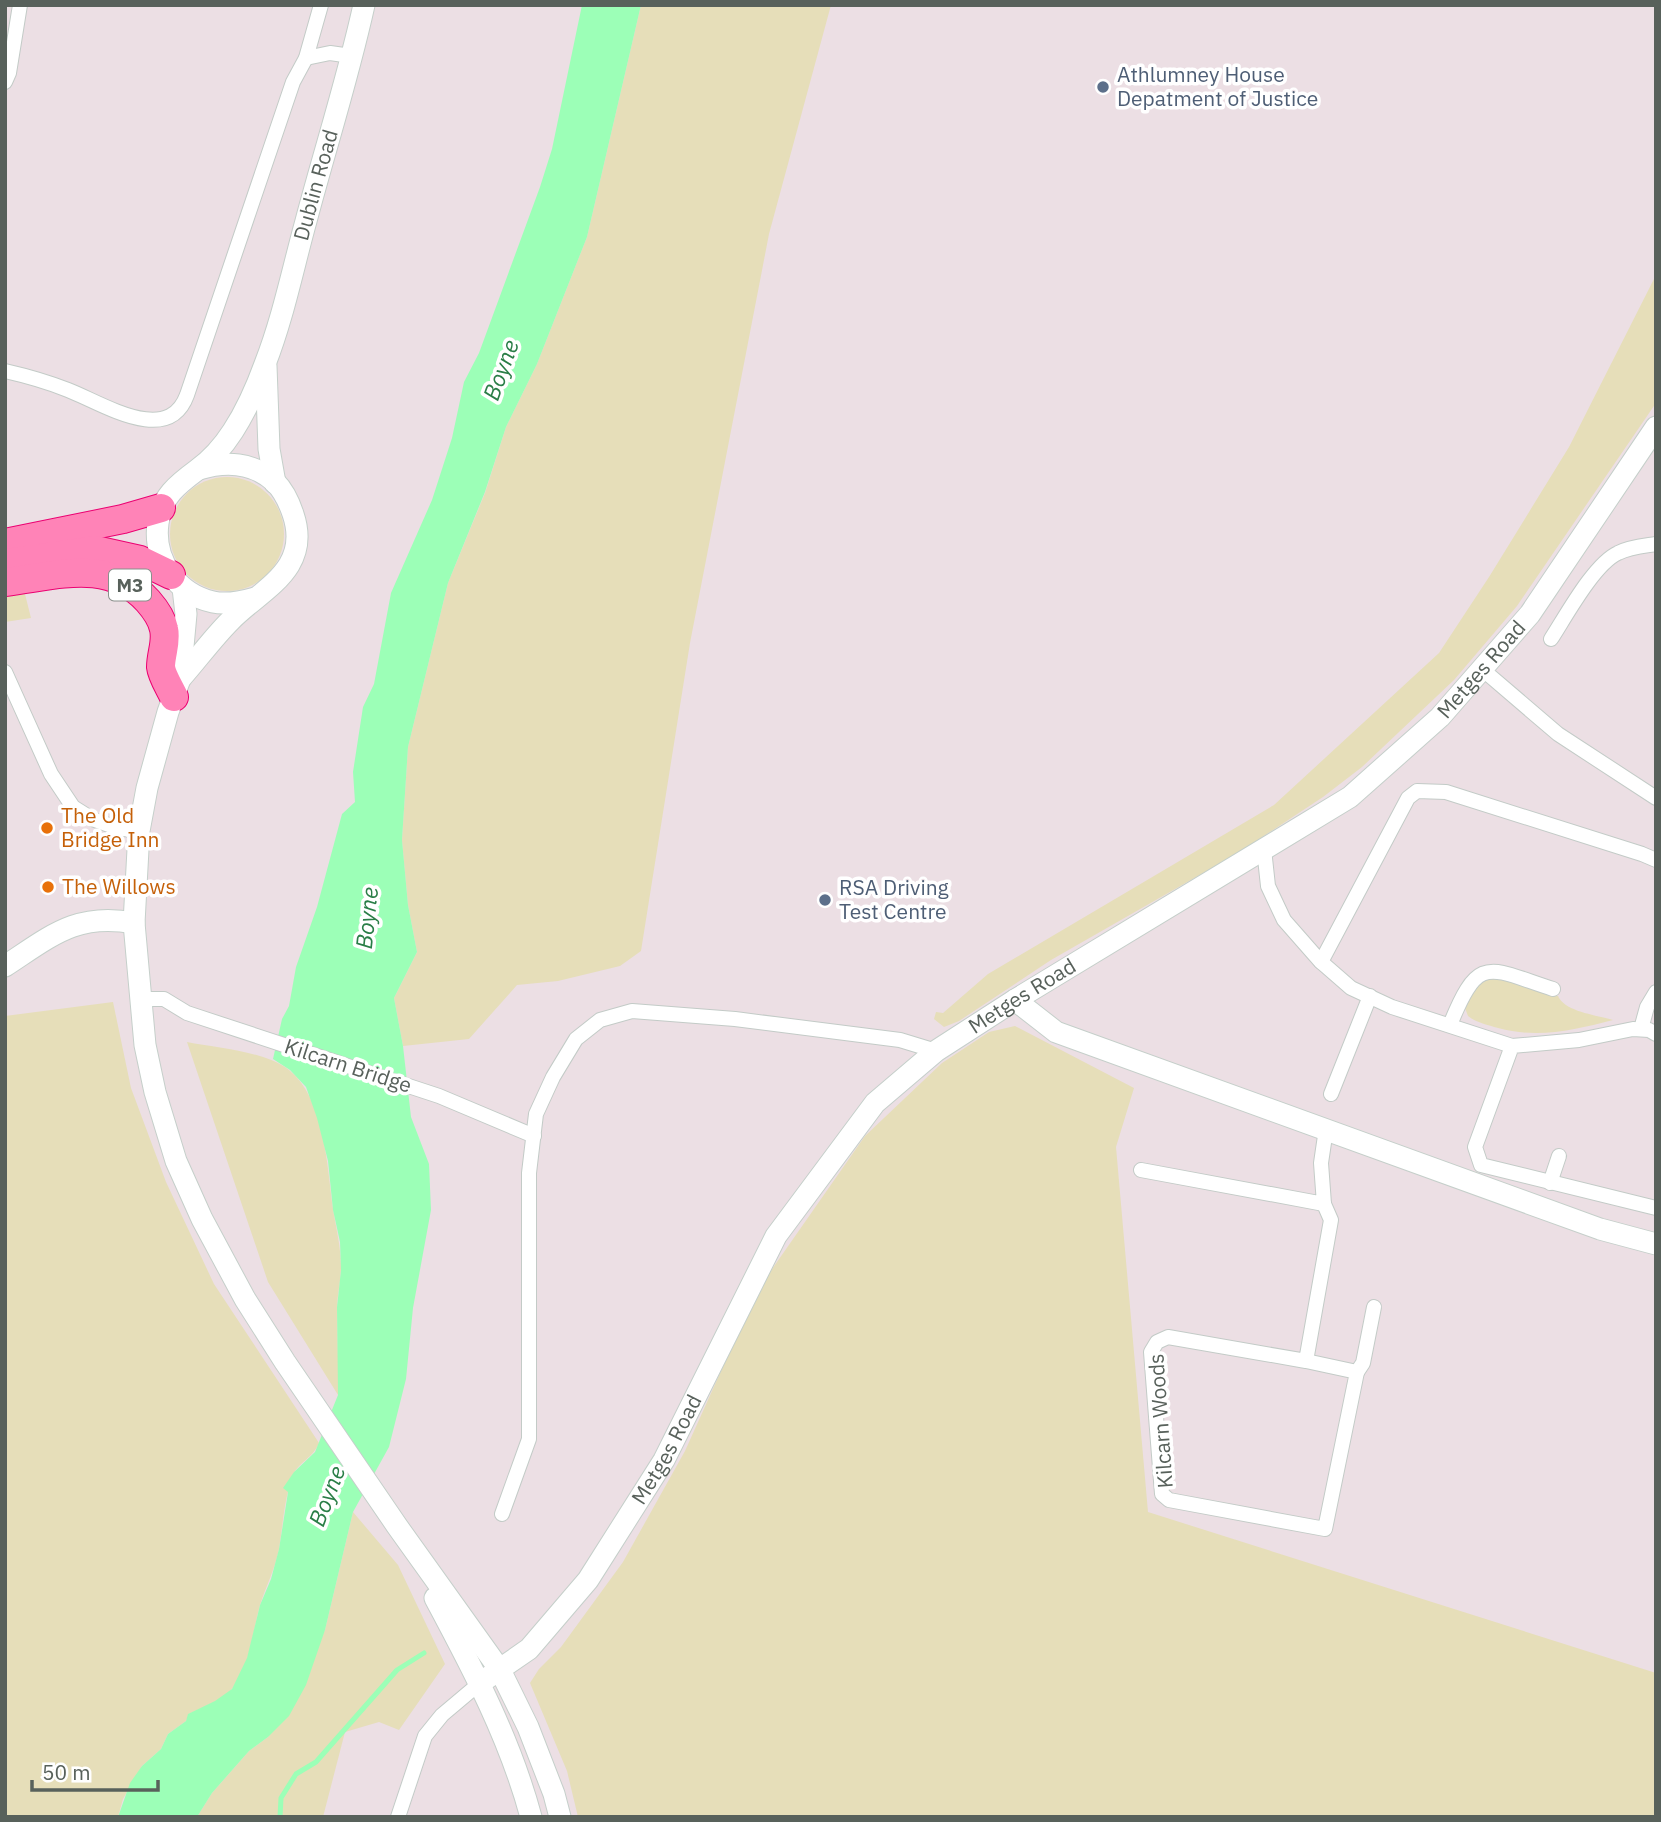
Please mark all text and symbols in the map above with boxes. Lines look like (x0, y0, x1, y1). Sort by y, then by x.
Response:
place label: Athlumney House Depatment of Justice (1117, 60, 1318, 112)
marker: Athlumney House Depatment of Justice (1095, 79, 1111, 95)
street label: Dublin Road (286, 126, 344, 244)
water label: Boyne (475, 335, 525, 404)
road number: M3 (109, 570, 151, 600)
street label: Metges Road (1430, 614, 1531, 724)
place label: The Old Bridge Inn (61, 801, 160, 853)
marker: The Old Bridge Inn (39, 820, 55, 836)
place label: The Willows (62, 872, 176, 900)
place label: RSA Driving Test Centre (839, 873, 949, 925)
marker: The Willows (40, 879, 56, 895)
water label: Boyne (348, 885, 384, 950)
marker: RSA Driving Test Centre (817, 892, 833, 908)
street label: Metges Road (963, 951, 1081, 1040)
street label: Kilcarn Bridge (281, 1031, 415, 1099)
street label: Kilcarn Woods (1141, 1353, 1179, 1489)
street label: Metges Road (624, 1389, 708, 1509)
water label: Boyne (301, 1461, 351, 1530)
scale bar (32, 1748, 158, 1792)
text: 50 m (42, 1758, 91, 1786)

